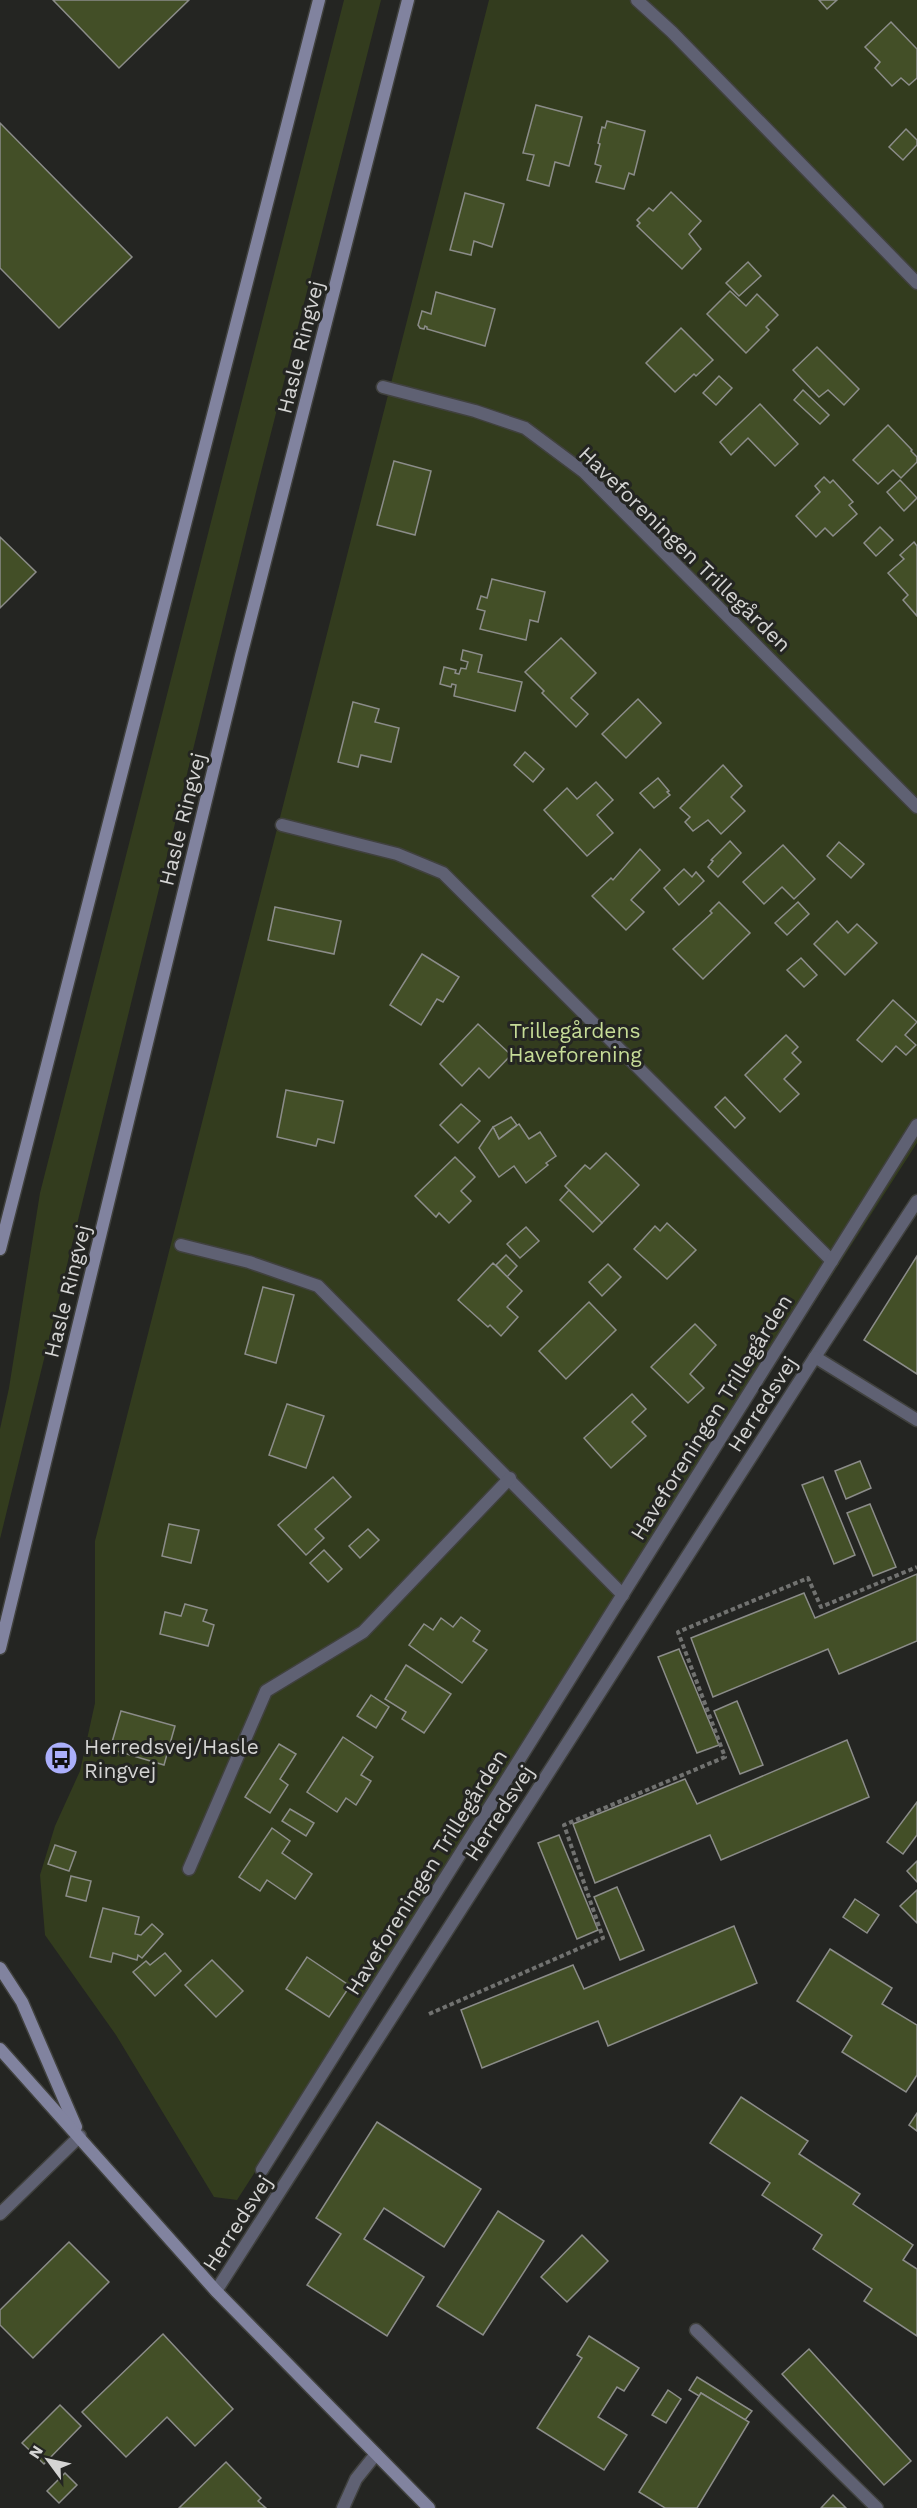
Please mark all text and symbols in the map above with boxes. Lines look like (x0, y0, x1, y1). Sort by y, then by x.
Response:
street label: Hasle Ringvej (271, 278, 329, 416)
street label: Haveforeningen Trillegården (574, 441, 796, 657)
street label: Hasle Ringvej (153, 750, 211, 888)
park label: Trillegårdens Haveforening (508, 1018, 643, 1067)
street label: Hasle Ringvej (38, 1222, 96, 1360)
street label: Haveforeningen Trillegården (625, 1290, 797, 1544)
street label: Herredsvej (722, 1352, 802, 1456)
place label: Herredsvej/Hasle Ringvej (84, 1734, 259, 1783)
bus stop icon: Herredsvej/Hasle Ringvej (43, 1740, 79, 1776)
street label: Haveforeningen Trillegården (340, 1745, 512, 1999)
street label: Herredsvej (459, 1761, 539, 1865)
street label: Herredsvej (197, 2171, 277, 2275)
north arrow (18, 2430, 78, 2490)
text: N (25, 2442, 47, 2462)

